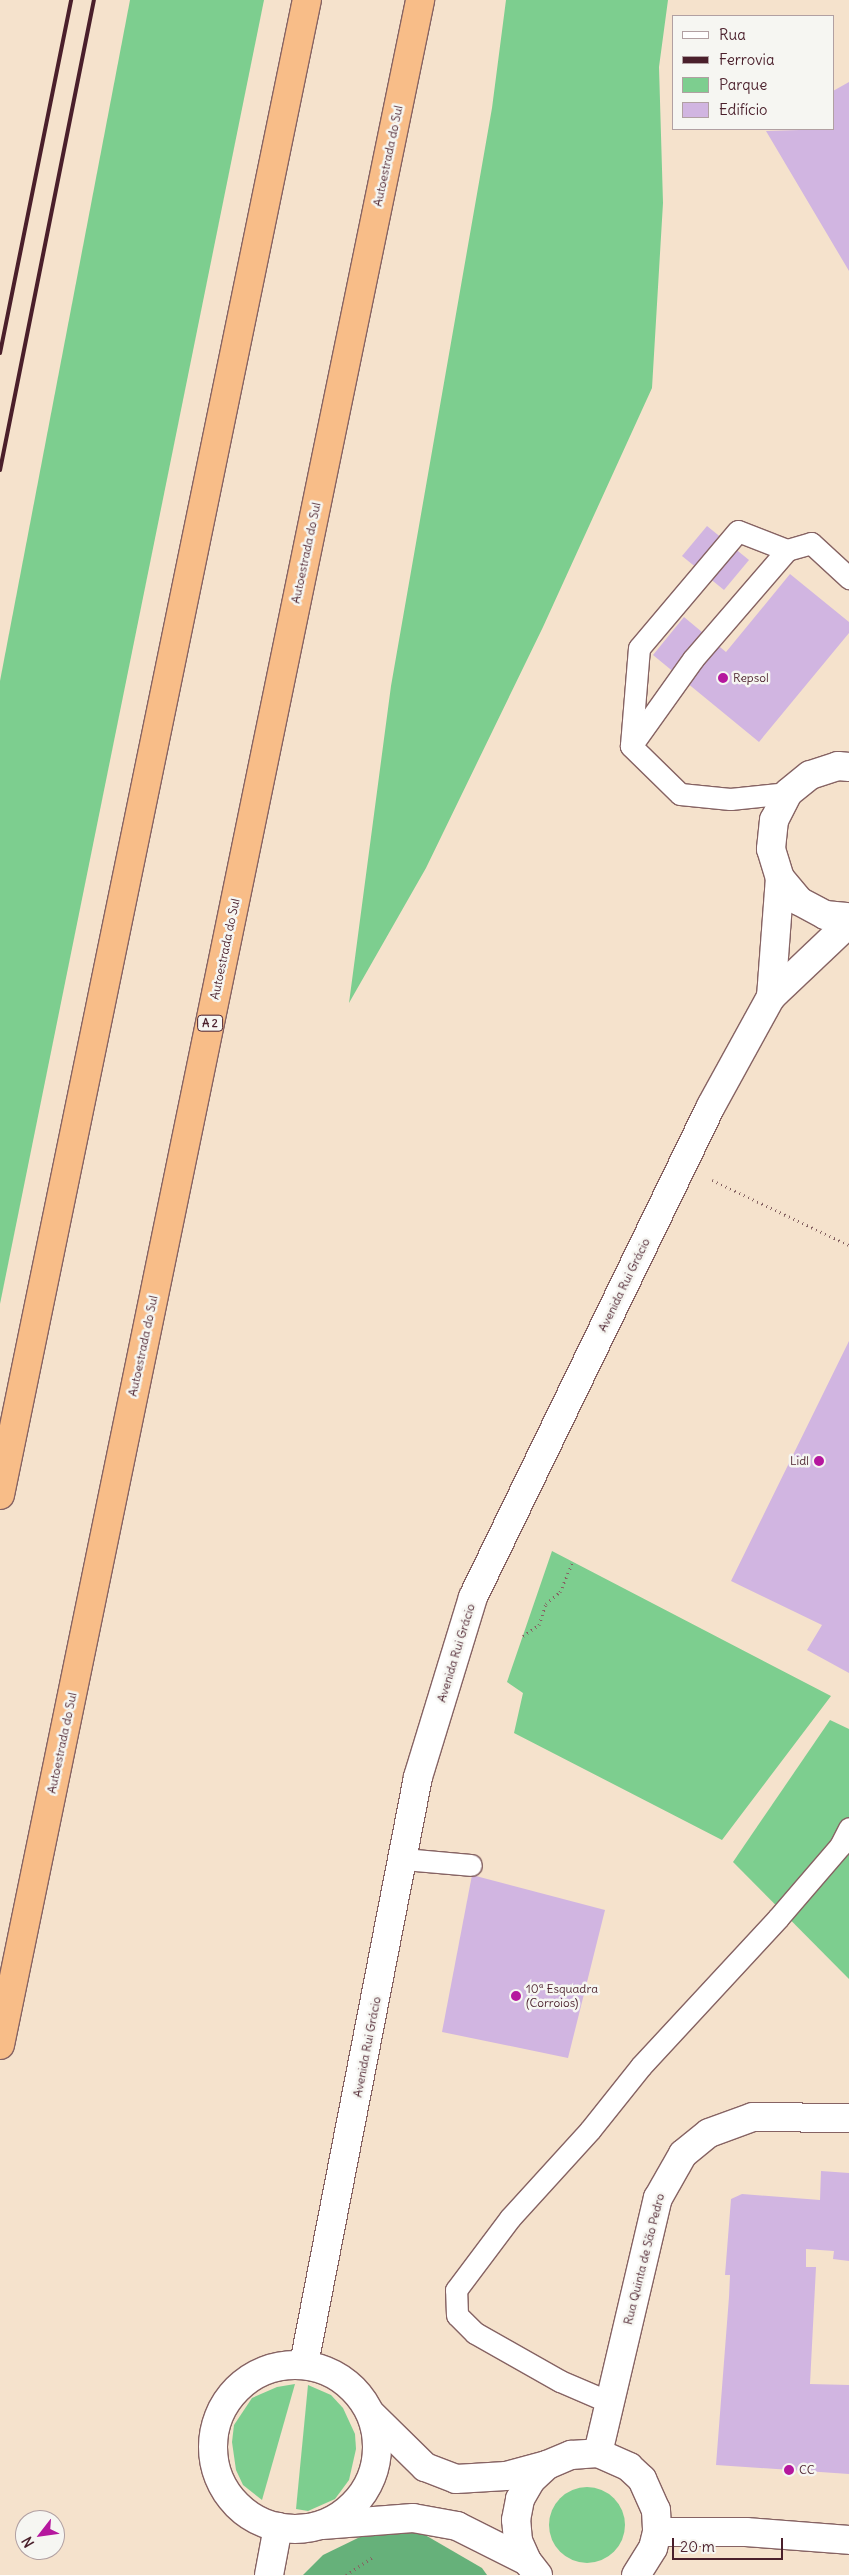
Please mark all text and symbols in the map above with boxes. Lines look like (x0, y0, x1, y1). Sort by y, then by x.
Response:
legend (672, 15, 834, 130)
text: Rua (719, 25, 746, 44)
text: Ferrovia (719, 50, 775, 69)
text: Parque (719, 75, 767, 94)
text: Edifício (719, 100, 767, 119)
street label: Autoestrada do Sul (370, 104, 406, 208)
street label: Autoestrada do Sul (288, 501, 324, 605)
place label: Repsol (733, 671, 769, 685)
marker: Repsol (717, 672, 729, 684)
street label: Autoestrada do Sul (207, 897, 243, 1001)
road number: A 2 (196, 1014, 224, 1032)
street label: Avenida Rui Grácio (595, 1236, 653, 1334)
street label: Autoestrada do Sul (125, 1294, 161, 1398)
place label: Lidl (790, 1454, 809, 1468)
marker: Lidl (813, 1455, 825, 1467)
street label: Avenida Rui Grácio (434, 1602, 478, 1704)
street label: Autoestrada do Sul (44, 1691, 80, 1795)
place label: 10ª Esquadra (Corroios) (526, 1982, 598, 2010)
marker: 10ª Esquadra (Corroios) (510, 1990, 522, 2002)
street label: Avenida Rui Grácio (350, 1995, 384, 2099)
street label: Rua Quinta de São Pedro (621, 2192, 667, 2326)
place label: CC (799, 2463, 815, 2477)
marker: CC (783, 2464, 795, 2476)
north arrow (15, 2510, 65, 2560)
scale bar (674, 2528, 785, 2560)
text: N (18, 2533, 38, 2551)
text: 20 m (680, 2537, 715, 2556)

